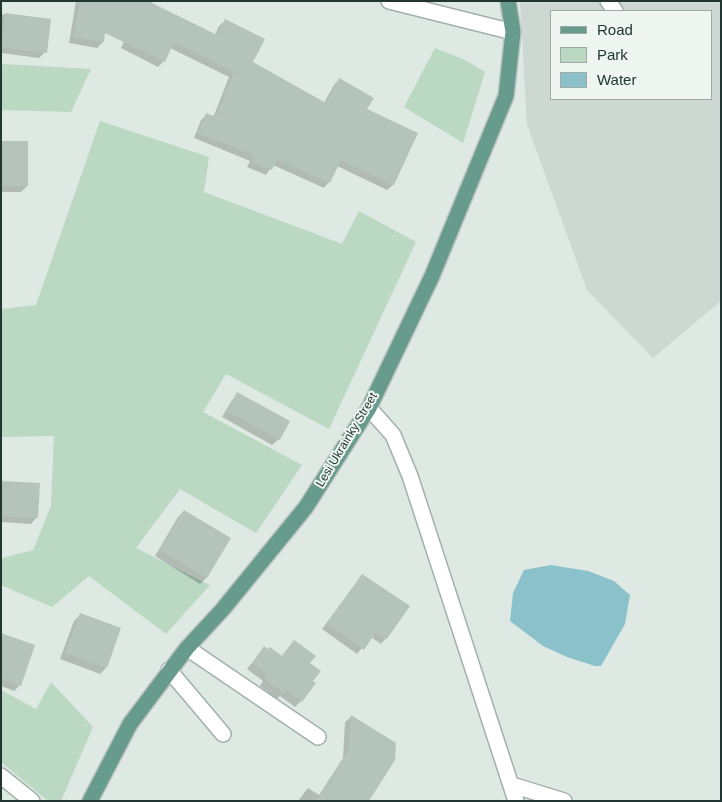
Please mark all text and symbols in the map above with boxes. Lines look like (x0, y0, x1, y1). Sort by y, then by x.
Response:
legend (550, 10, 712, 100)
text: Road (597, 21, 633, 38)
text: Park (597, 46, 628, 63)
text: Water (597, 71, 636, 88)
street label: Lesi Ukrainky Street (313, 390, 381, 490)

